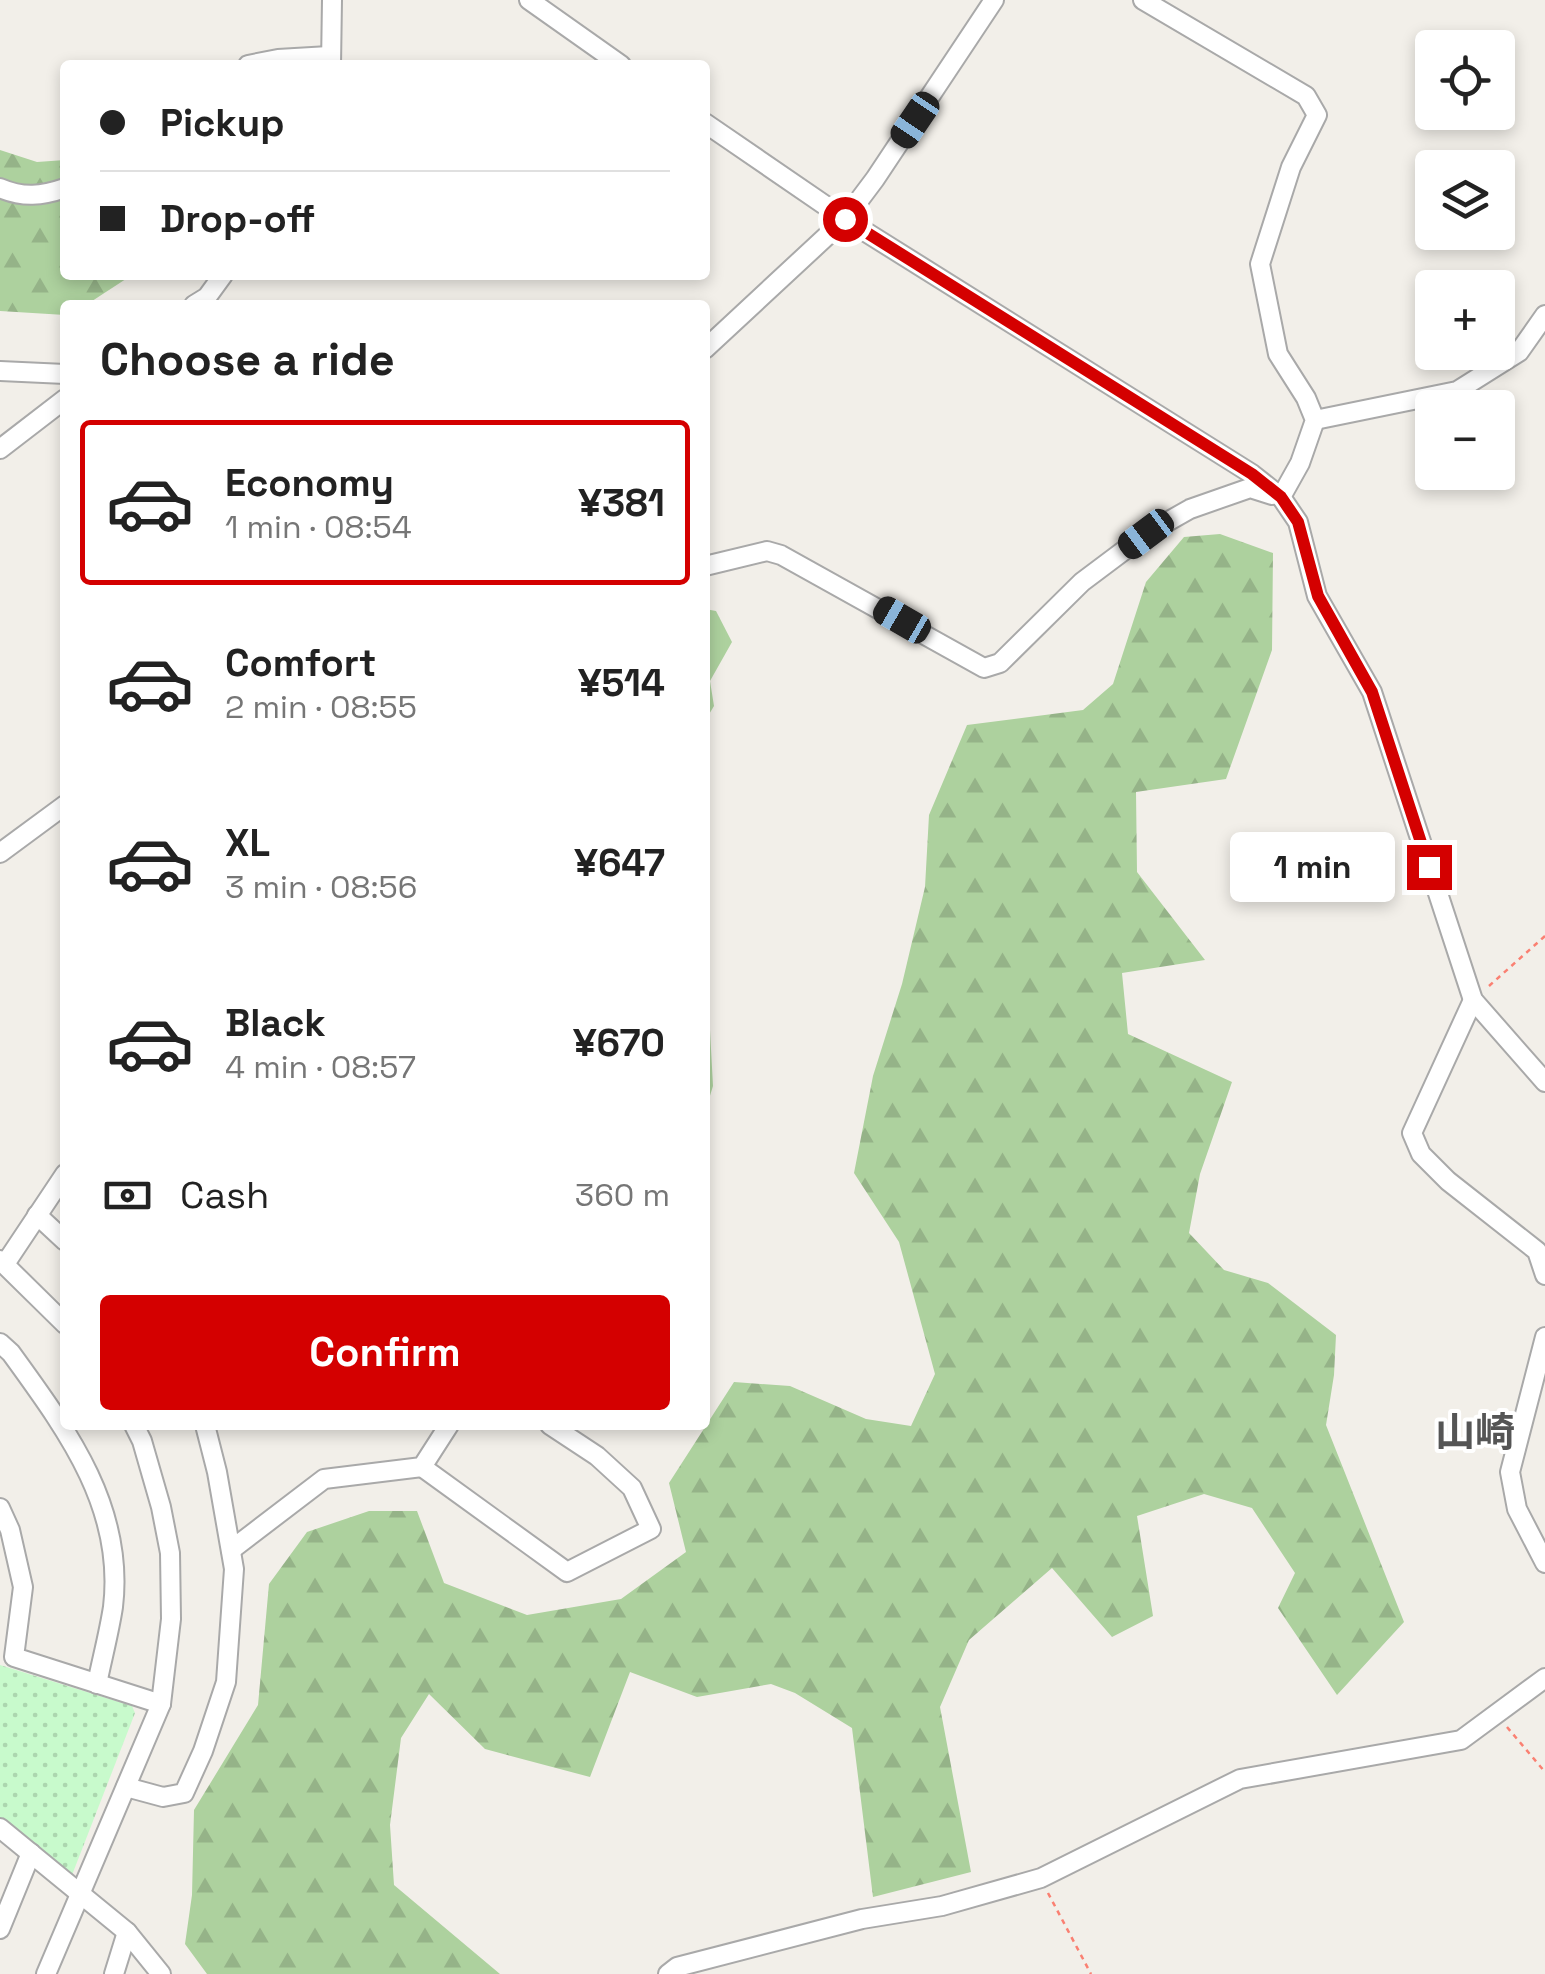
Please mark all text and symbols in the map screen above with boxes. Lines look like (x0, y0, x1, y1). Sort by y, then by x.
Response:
map controls (1415, 30, 1515, 490)
button: locate (1415, 30, 1515, 130)
car (886, 87, 944, 153)
text: Pickup (160, 99, 284, 147)
button: layers (1415, 150, 1515, 250)
text: Drop-off (160, 195, 315, 243)
route start (823, 197, 868, 242)
button: + (1415, 270, 1515, 370)
text: Choose a ride (100, 331, 395, 388)
button: − (1415, 390, 1515, 490)
icon: car (105, 458, 195, 548)
text: Economy (225, 459, 394, 507)
text: ¥381 (578, 479, 665, 527)
car (1113, 504, 1179, 564)
text: 1 min · 08:54 (225, 507, 412, 547)
car (869, 592, 935, 648)
icon: car (105, 638, 195, 728)
text: Comfort (225, 639, 376, 687)
text: ¥514 (578, 659, 665, 707)
text: 2 min · 08:55 (225, 687, 417, 727)
icon: car (105, 818, 195, 908)
text: XL (225, 819, 270, 867)
callout: 1 min (1229, 832, 1394, 902)
text: ¥647 (574, 839, 665, 887)
route end (1407, 845, 1452, 890)
text: 1 min (1273, 847, 1352, 887)
text: 3 min · 08:56 (225, 867, 417, 907)
icon: car (105, 998, 195, 1088)
text: Black (225, 999, 326, 1047)
text: ¥670 (573, 1019, 665, 1067)
text: 4 min · 08:57 (225, 1047, 416, 1087)
icon: cash (100, 1168, 155, 1223)
text: Cash (180, 1171, 269, 1219)
text: 360 m (575, 1175, 670, 1215)
button: Confirm (100, 1295, 670, 1410)
district label: 山崎 (1435, 1407, 1515, 1458)

